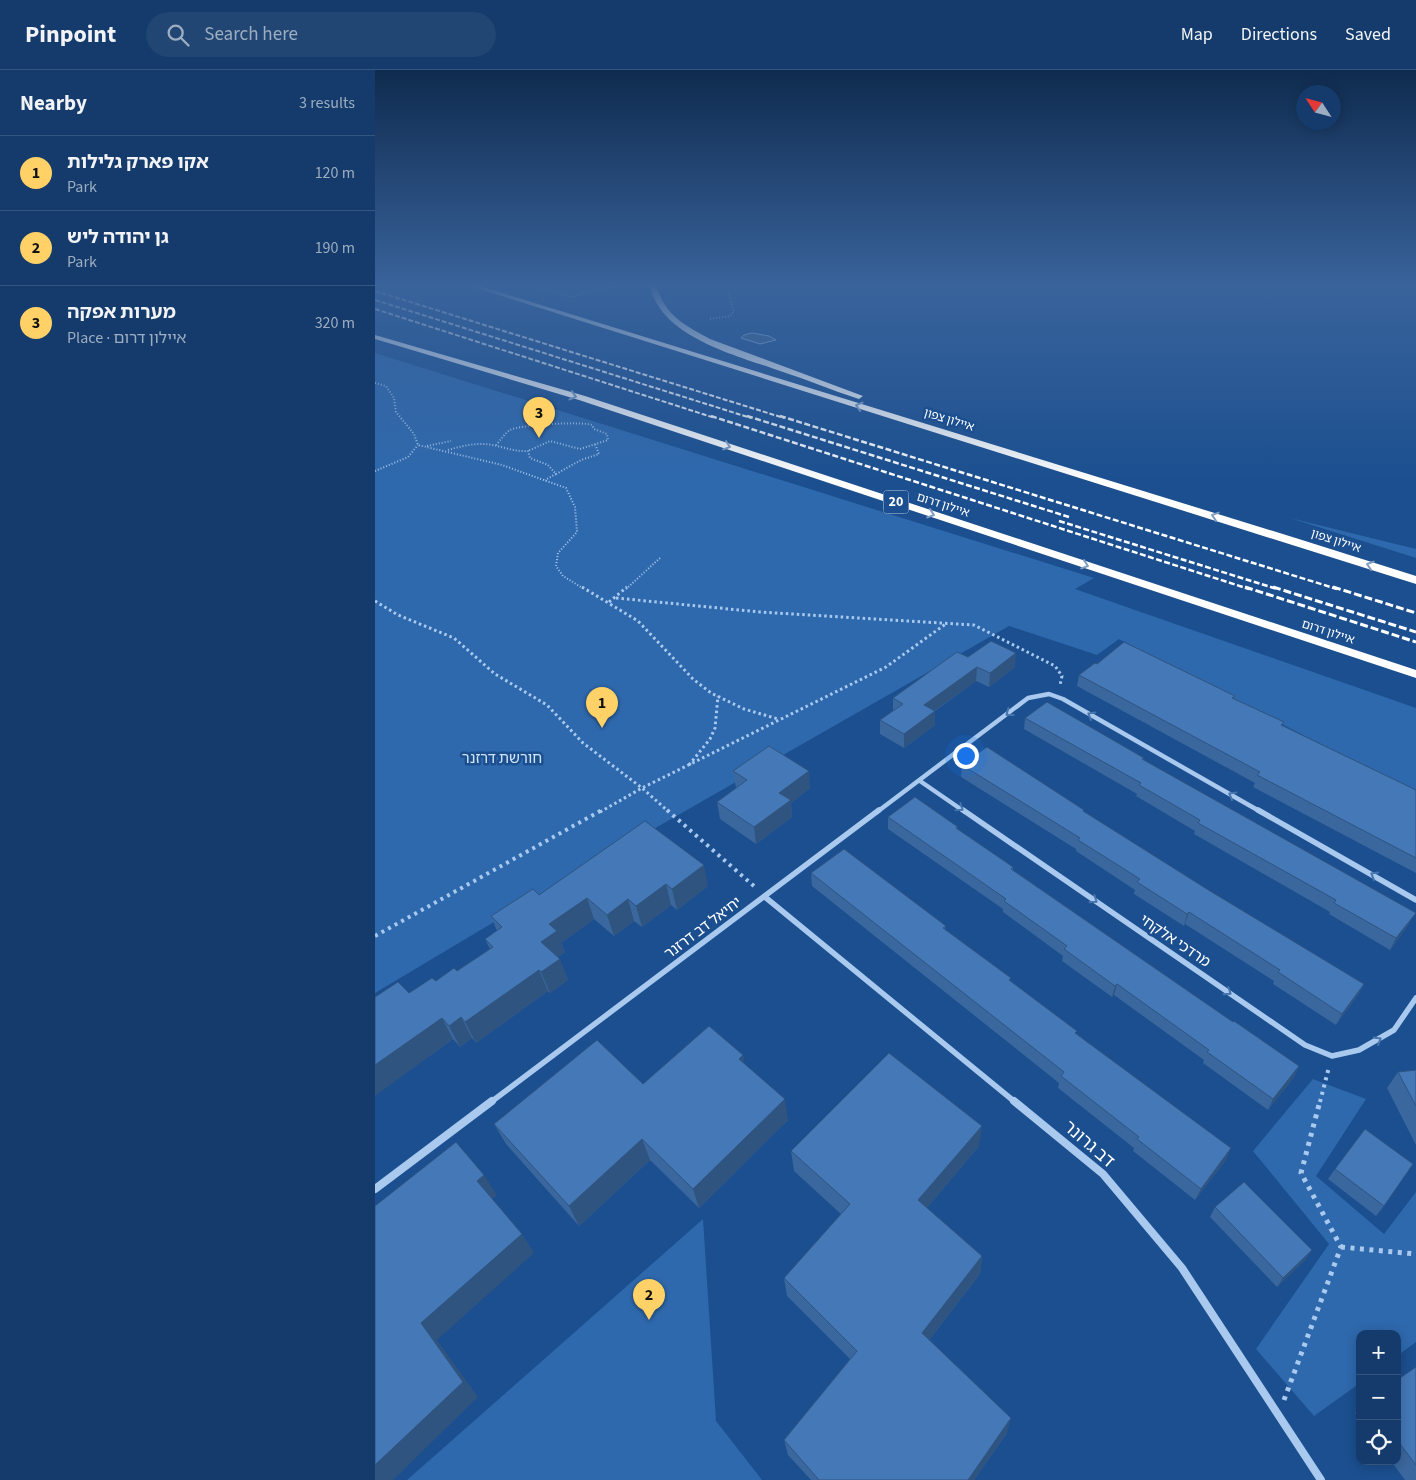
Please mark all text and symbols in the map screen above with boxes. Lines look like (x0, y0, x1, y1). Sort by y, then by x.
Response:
search box (146, 12, 496, 57)
text: Pinpoint (25, 17, 116, 52)
icon: search (164, 21, 192, 49)
text: Search here (204, 21, 298, 48)
text: Map (1181, 22, 1213, 47)
text: Directions (1241, 22, 1317, 47)
text: Saved (1345, 22, 1391, 47)
north arrow (1296, 85, 1341, 130)
text: Nearby (20, 88, 87, 118)
text: 3 results (299, 92, 355, 114)
text: אקו פארק גלילות (67, 149, 209, 176)
text: 1 (32, 162, 40, 184)
text: 120 m (315, 162, 355, 184)
text: Park (67, 176, 97, 198)
text: גן יהודה ליש (67, 224, 169, 251)
text: 2 (32, 237, 40, 259)
text: 190 m (315, 237, 355, 259)
text: Park (67, 251, 97, 273)
text: מערות אפקה (67, 299, 176, 326)
text: 3 (32, 312, 40, 334)
text: 320 m (315, 312, 355, 334)
text: Place · איילון דרום (67, 327, 186, 349)
one-way arrow (568, 390, 576, 400)
pin: 3 (523, 397, 555, 438)
one-way arrow (855, 401, 863, 411)
street label: איילון צפון (922, 404, 977, 436)
one-way arrow (722, 441, 731, 451)
street label: איילון דרום (914, 488, 972, 522)
road number: 20 (883, 491, 909, 514)
one-way arrow (926, 508, 935, 518)
one-way arrow (1211, 512, 1219, 522)
street label: איילון צפון (1309, 525, 1364, 557)
one-way arrow (1081, 559, 1089, 569)
one-way arrow (1366, 561, 1374, 571)
street label: איילון דרום (1299, 615, 1357, 649)
pin: 1 (586, 687, 618, 728)
one-way arrow (1005, 707, 1015, 716)
one-way arrow (1088, 711, 1097, 721)
your location (953, 743, 979, 769)
park label: חורשת דרזנר (462, 748, 542, 769)
one-way arrow (1229, 791, 1238, 801)
one-way arrow (954, 802, 964, 811)
one-way arrow (1370, 872, 1379, 882)
street label: יחיאל דב דרזנר (660, 892, 746, 964)
one-way arrow (1088, 894, 1098, 903)
street label: מרדכי אלקחי (1135, 910, 1215, 973)
one-way arrow (1222, 986, 1231, 995)
one-way arrow (1372, 1036, 1381, 1046)
street label: דב גרונר (1058, 1115, 1120, 1174)
pin: 2 (633, 1279, 665, 1320)
map controls (1356, 1330, 1401, 1465)
button: + (1356, 1330, 1401, 1375)
button: − (1356, 1375, 1401, 1420)
button: locate (1356, 1420, 1401, 1465)

